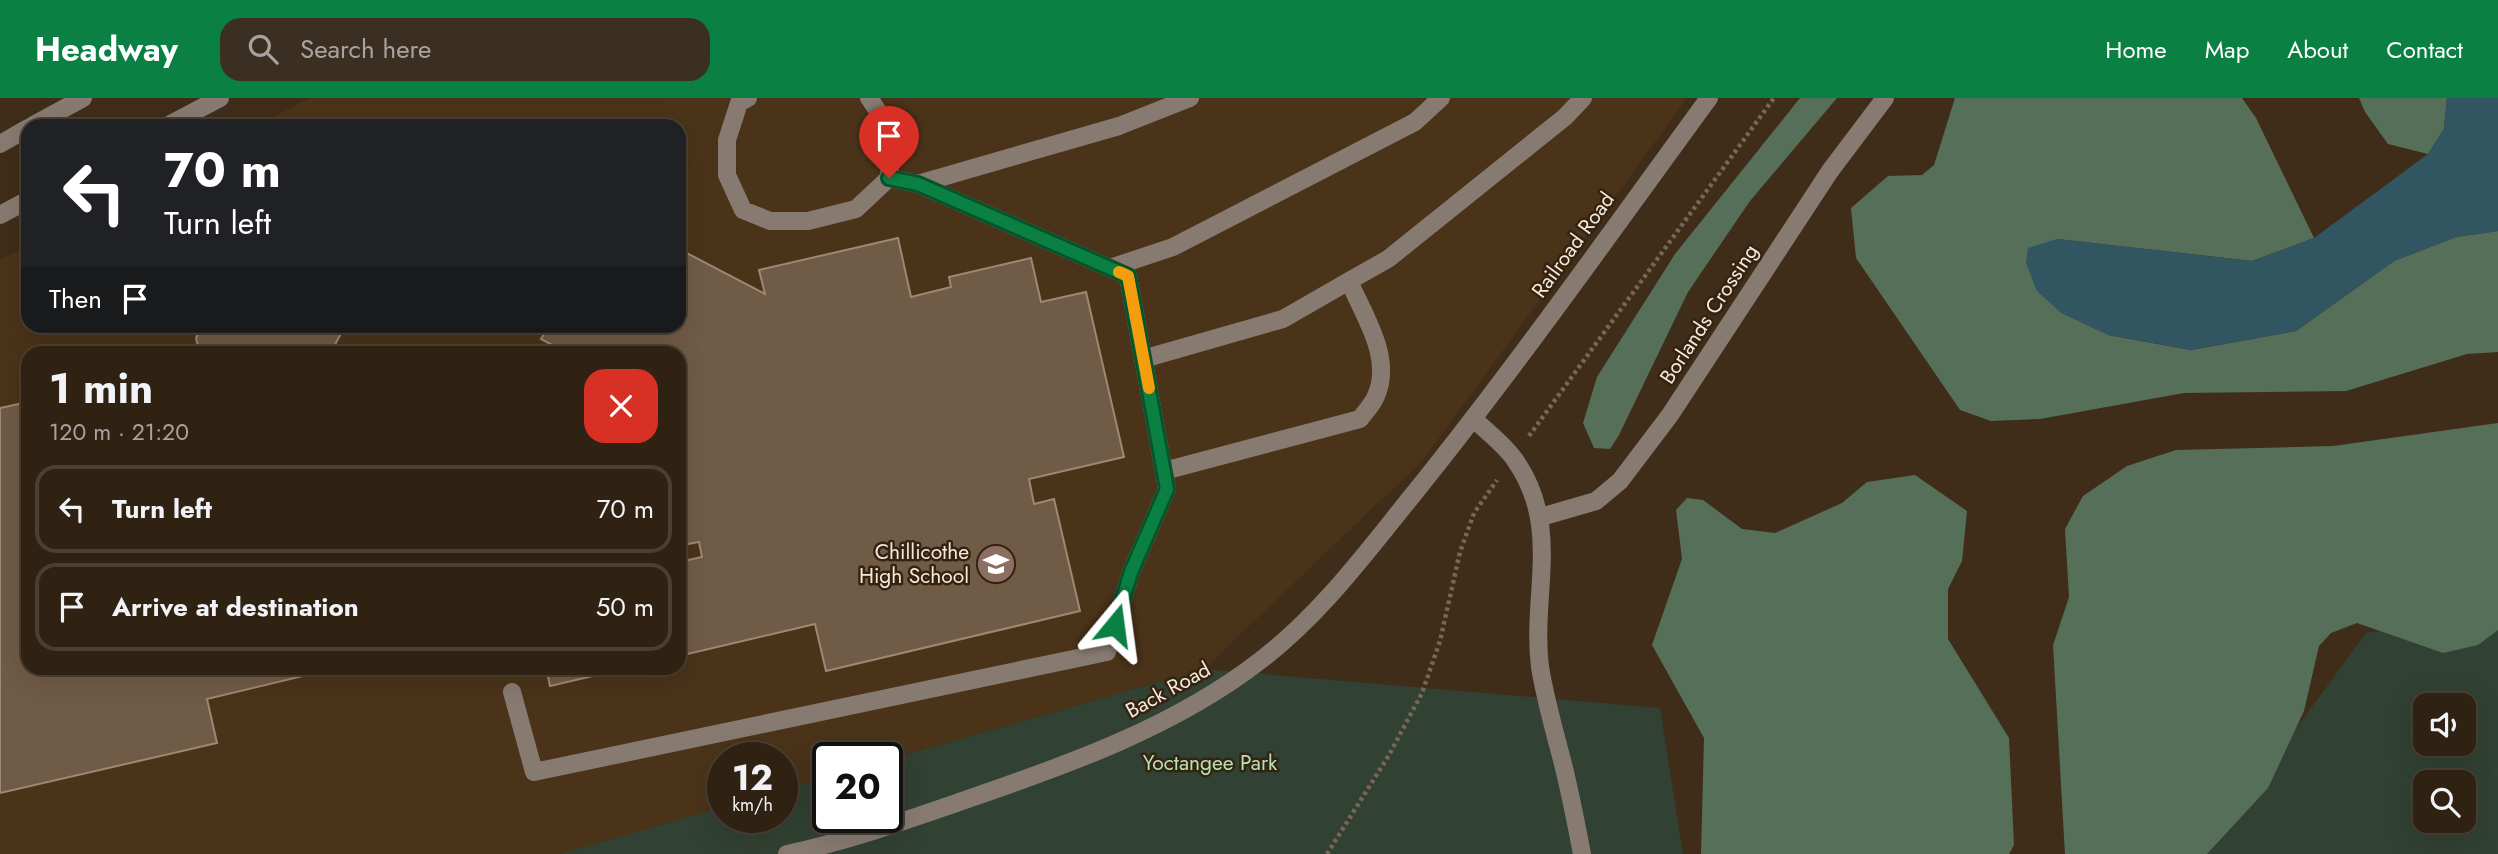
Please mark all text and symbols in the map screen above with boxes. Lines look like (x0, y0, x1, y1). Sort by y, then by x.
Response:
search box (220, 18, 710, 81)
text: Headway (35, 26, 178, 73)
icon: search (244, 30, 282, 68)
text: Search here (300, 30, 431, 68)
text: Home (2105, 32, 2167, 67)
text: Map (2205, 32, 2249, 67)
text: About (2287, 32, 2348, 67)
text: Contact (2386, 32, 2463, 67)
pin (859, 106, 919, 178)
icon: arrive (870, 117, 908, 155)
text: 70 m (164, 135, 281, 205)
icon: left (49, 147, 140, 238)
street label: Railroad Road (1524, 186, 1622, 304)
text: Turn left (164, 200, 271, 246)
street label: Borlands Crossing (1653, 238, 1765, 390)
text: Then (49, 280, 102, 318)
icon: arrive (116, 280, 154, 318)
text: 1 min (49, 358, 153, 419)
button: close (584, 369, 658, 443)
text: 120 m · 21:20 (49, 415, 189, 449)
icon: left (53, 490, 91, 528)
text: Turn left (112, 490, 212, 528)
text: 70 m (597, 490, 654, 528)
place label: Chillicothe High School (859, 537, 969, 591)
school or university icon: Chillicothe High School (975, 543, 1017, 585)
icon: arrive (53, 588, 91, 626)
text: Arrive at destination (112, 588, 359, 626)
text: 50 m (596, 588, 654, 626)
position arrow (1078, 588, 1152, 662)
street label: Back Road (1120, 654, 1216, 726)
map controls (2413, 693, 2476, 833)
button: sound (2413, 693, 2476, 756)
speed limit sign: 20 (812, 742, 903, 833)
park label: Yoctangee Park (1143, 748, 1278, 778)
text: 12 (732, 753, 773, 803)
button: search (2413, 770, 2476, 833)
text: km/h (732, 792, 773, 818)

